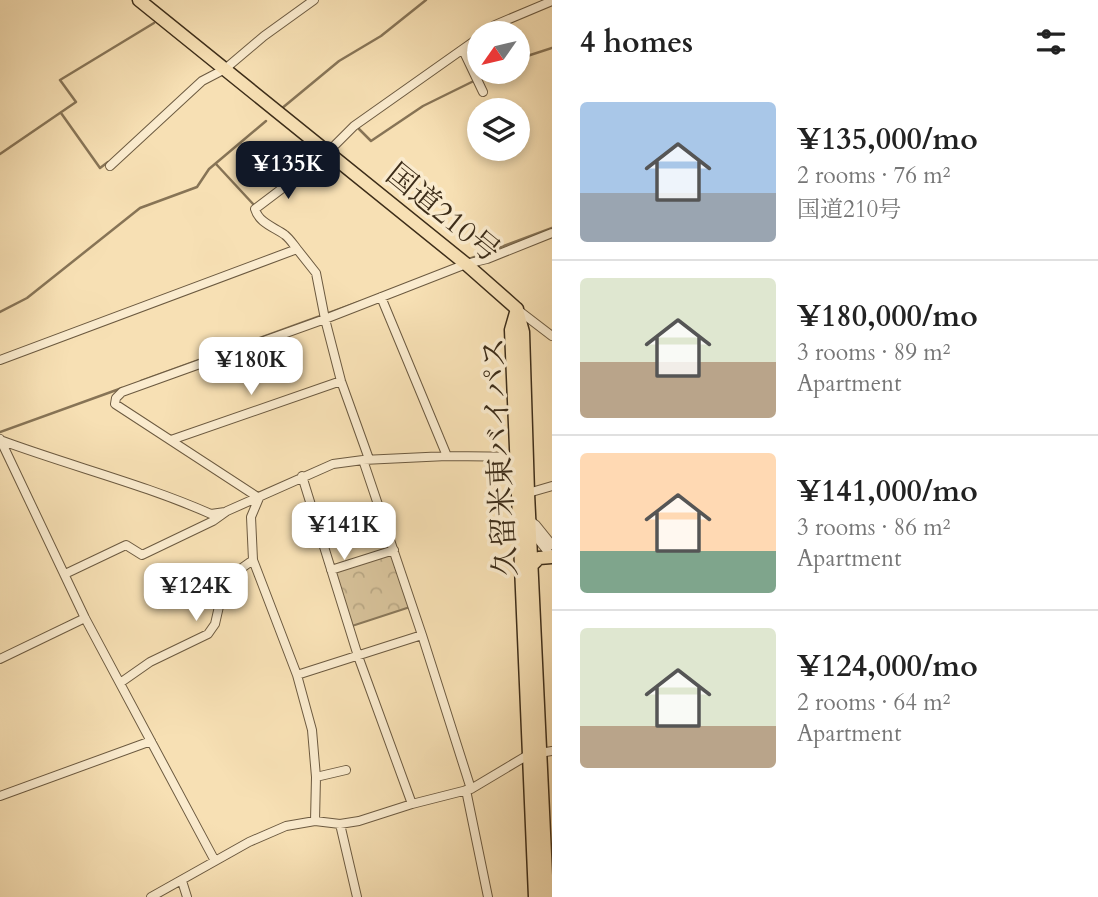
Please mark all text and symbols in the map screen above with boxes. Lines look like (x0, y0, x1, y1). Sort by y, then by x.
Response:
north arrow (467, 21, 530, 84)
map controls (467, 21, 530, 161)
text: 4 homes (580, 22, 693, 63)
icon: filters (1032, 23, 1070, 61)
button: layers (467, 98, 530, 161)
text: ¥135,000/mo (797, 119, 978, 160)
icon: home (636, 130, 720, 214)
pin: ¥135K (239, 142, 337, 201)
text: ¥135K (252, 148, 324, 179)
street label: 国道210号 (377, 154, 509, 272)
text: 2 rooms · 76 m² (797, 160, 950, 191)
text: 国道210号 (797, 194, 901, 225)
text: ¥180,000/mo (797, 296, 978, 337)
icon: home (636, 306, 720, 390)
street label: 久留米東バイパス (473, 336, 527, 578)
text: 3 rooms · 89 m² (797, 337, 950, 368)
pin: ¥180K (202, 338, 300, 397)
text: ¥180K (215, 344, 287, 375)
text: Apartment (797, 368, 901, 399)
text: ¥141,000/mo (797, 471, 978, 512)
icon: home (636, 481, 720, 565)
pin: ¥141K (295, 503, 393, 562)
text: ¥141K (308, 509, 380, 540)
text: 3 rooms · 86 m² (797, 512, 950, 543)
text: Apartment (797, 543, 901, 574)
pin: ¥124K (147, 564, 245, 623)
text: ¥124K (160, 570, 232, 601)
text: ¥124,000/mo (797, 646, 978, 687)
icon: home (636, 656, 720, 740)
text: 2 rooms · 64 m² (797, 687, 950, 718)
text: Apartment (797, 718, 901, 749)

